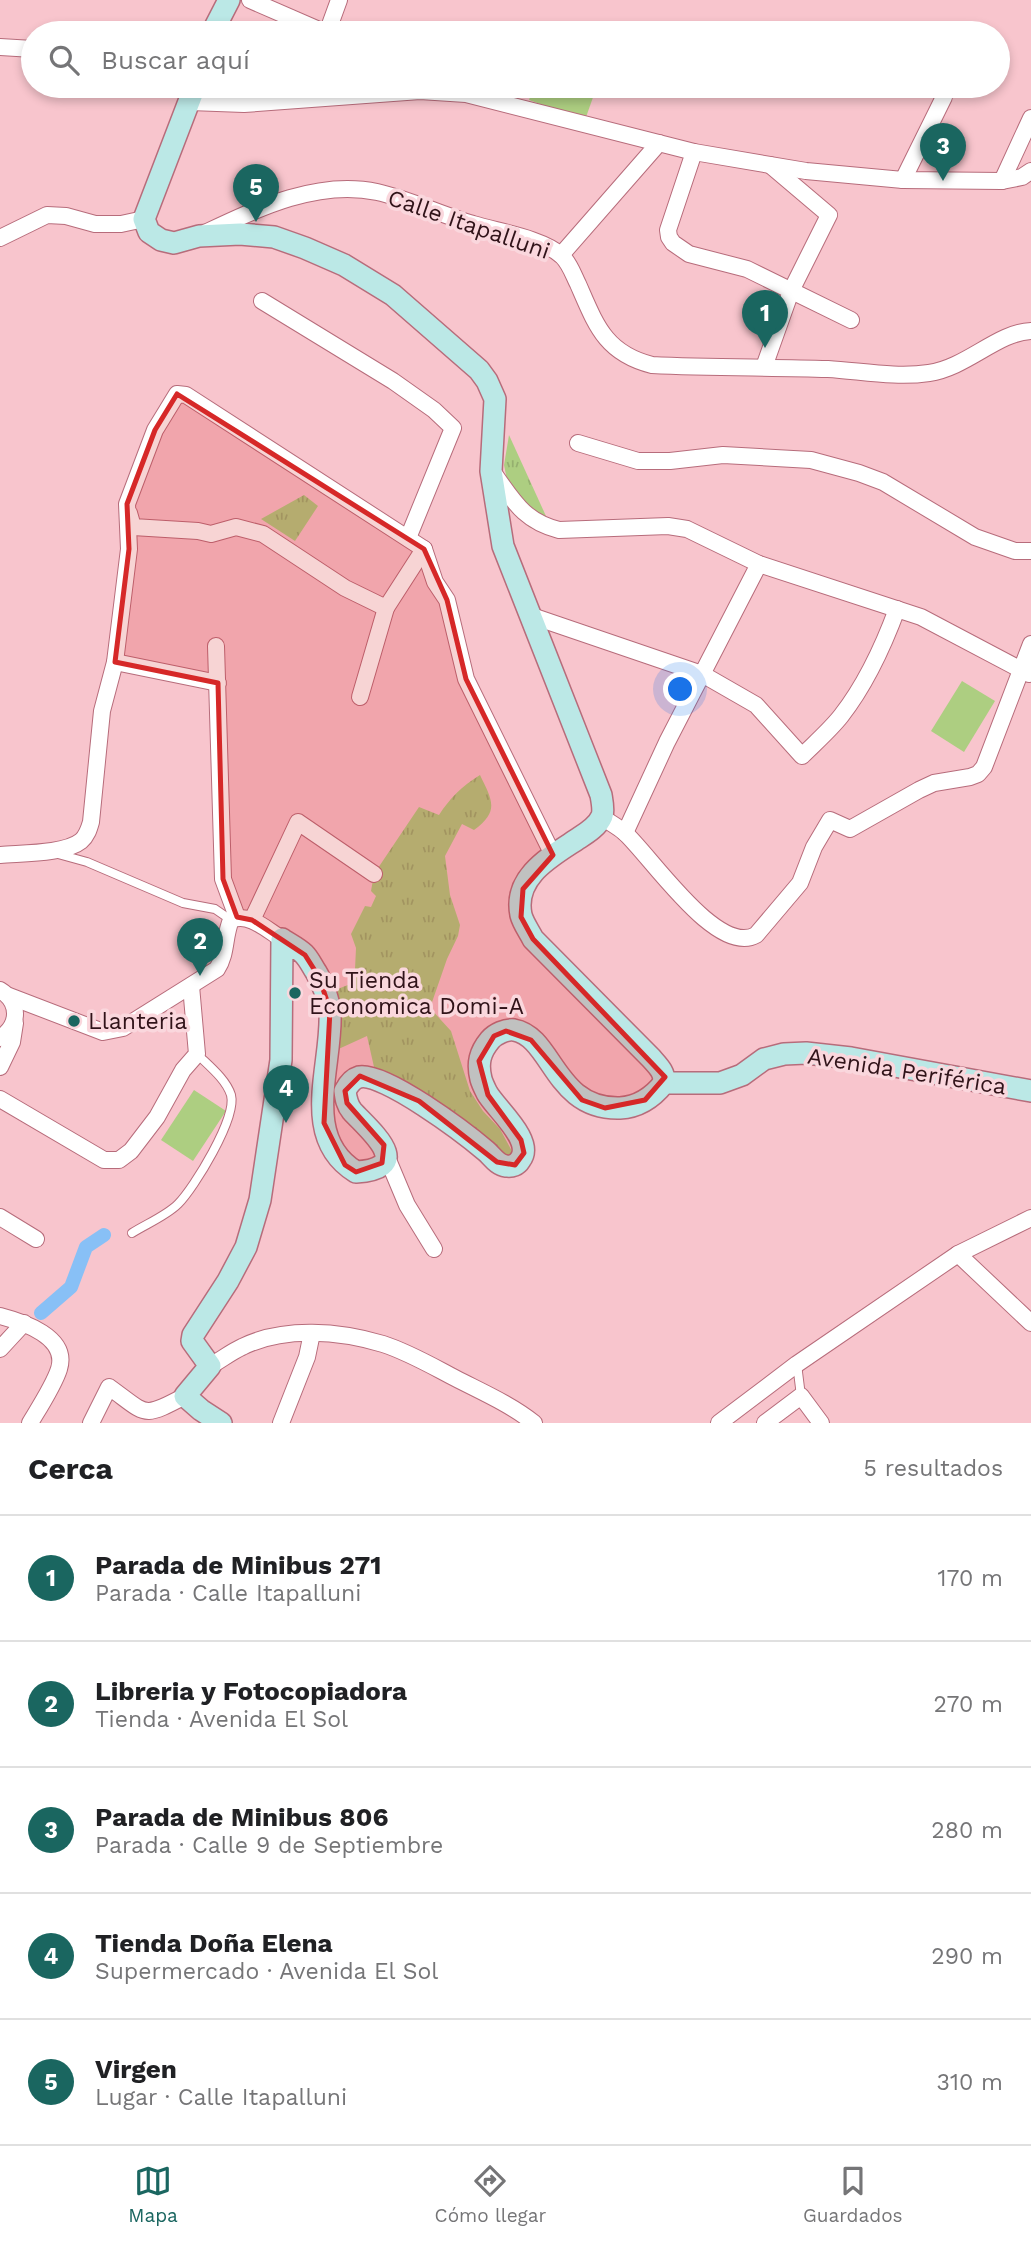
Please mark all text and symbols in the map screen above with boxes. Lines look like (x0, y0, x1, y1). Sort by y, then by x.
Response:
search box (21, 21, 1010, 98)
icon: search (45, 41, 83, 79)
text: Buscar aquí (101, 45, 250, 75)
pin: 3 (920, 123, 966, 181)
pin: 5 (233, 164, 279, 222)
street label: Calle Itapalluni (384, 184, 553, 265)
pin: 1 (742, 290, 788, 348)
your location (663, 672, 697, 706)
pin: 2 (177, 918, 223, 976)
place label: Su Tienda Economica Domi-A (309, 967, 524, 1020)
marker: Su Tienda Economica Domi-A (287, 985, 303, 1001)
place label: Llanteria (88, 1008, 187, 1035)
marker: Llanteria (66, 1013, 82, 1029)
street label: Avenida Periférica (806, 1042, 1008, 1101)
pin: 4 (263, 1065, 309, 1123)
text: Cerca (28, 1451, 113, 1486)
text: 5 resultados (864, 1455, 1003, 1482)
text: Parada de Minibus 271 (95, 1550, 381, 1580)
text: 1 (46, 1565, 56, 1592)
text: 170 m (938, 1565, 1003, 1592)
text: Parada · Calle Itapalluni (95, 1580, 361, 1607)
text: Libreria y Fotocopiadora (95, 1676, 407, 1706)
text: 2 (44, 1691, 58, 1718)
text: 270 m (934, 1691, 1003, 1718)
text: Tienda · Avenida El Sol (95, 1706, 348, 1733)
text: Parada de Minibus 806 (95, 1802, 388, 1832)
text: 3 (44, 1817, 58, 1844)
text: 280 m (931, 1817, 1003, 1844)
text: Parada · Calle 9 de Septiembre (95, 1832, 443, 1859)
text: Tienda Doña Elena (95, 1928, 333, 1958)
text: 4 (44, 1943, 58, 1970)
text: 290 m (931, 1943, 1003, 1970)
text: Supermercado · Avenida El Sol (95, 1958, 438, 1985)
text: Virgen (95, 2054, 177, 2084)
text: 5 (44, 2069, 58, 2096)
text: 310 m (937, 2069, 1003, 2096)
text: Lugar · Calle Itapalluni (95, 2084, 347, 2111)
tab: Mapa (128, 2162, 178, 2227)
tab: Cómo llegar (435, 2162, 546, 2227)
tab: Guardados (803, 2162, 903, 2227)

